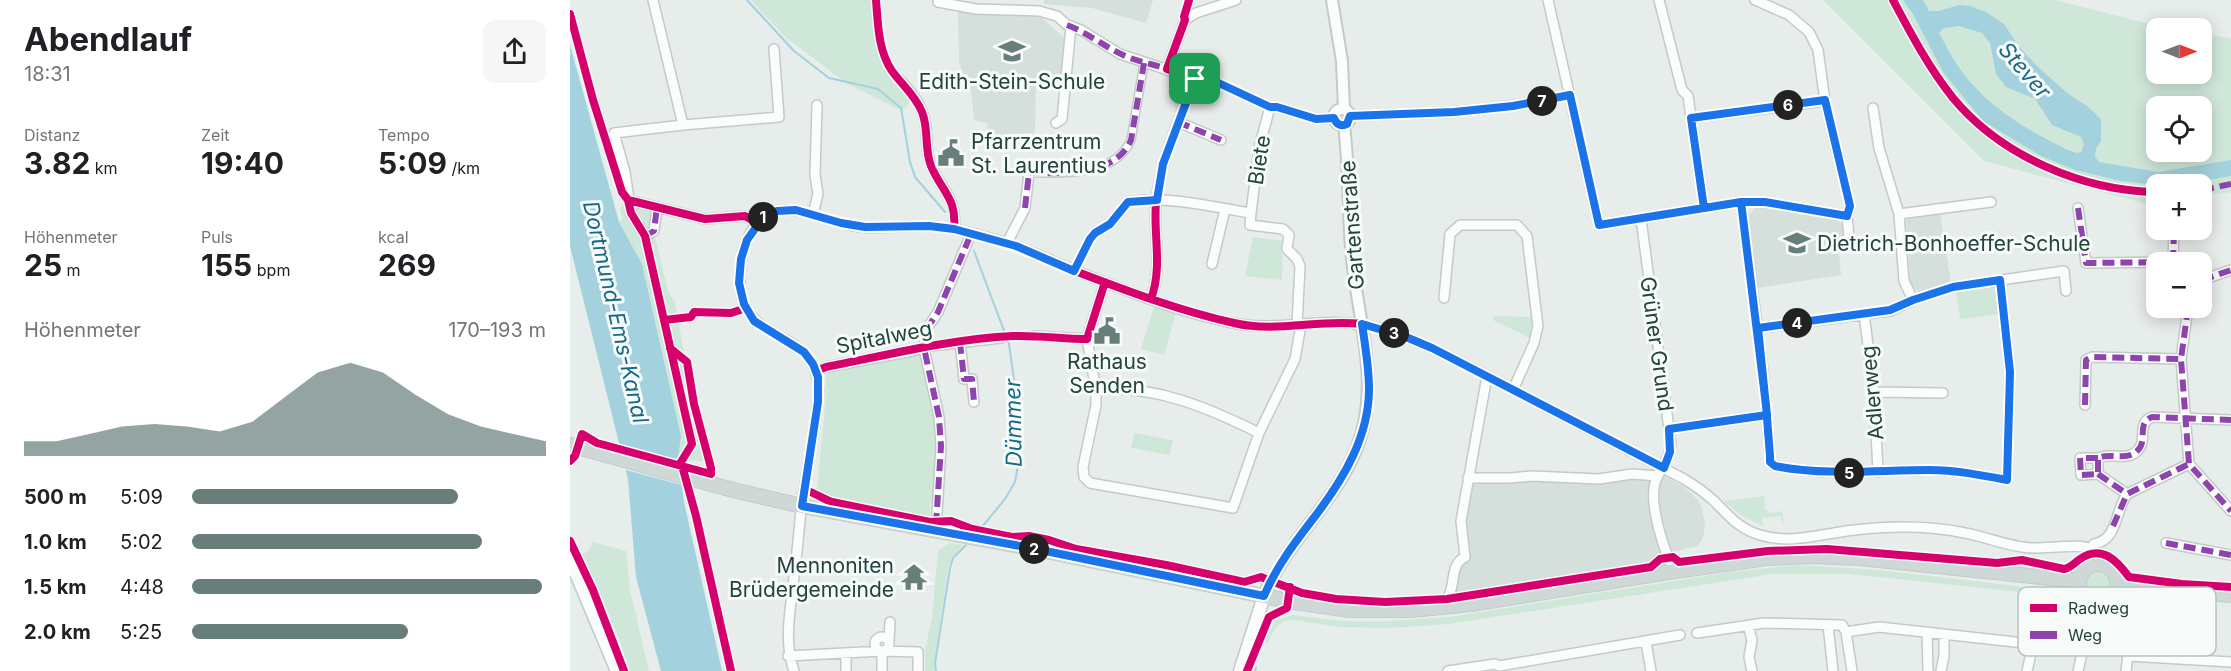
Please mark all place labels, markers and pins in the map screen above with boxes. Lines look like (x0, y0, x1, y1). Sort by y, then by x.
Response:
school or university icon: Edith-Stein-Schule (997, 36, 1027, 66)
pin (1169, 53, 1220, 104)
place label: Edith-Stein-Schule (919, 69, 1105, 94)
pin: 7 (1527, 86, 1557, 116)
pin: 6 (1773, 90, 1803, 120)
place label: Pfarrzentrum St. Laurentius (971, 129, 1107, 178)
public building icon: Pfarrzentrum St. Laurentius (936, 138, 966, 168)
pin: 1 (748, 202, 778, 232)
school or university icon: Dietrich-Bonhoeffer-Schule (1782, 228, 1812, 258)
place label: Dietrich-Bonhoeffer-Schule (1817, 231, 2090, 256)
pin: 4 (1782, 308, 1812, 338)
public building icon: Rathaus Senden (1092, 316, 1122, 346)
pin: 3 (1379, 318, 1409, 348)
place label: Rathaus Senden (1067, 349, 1147, 398)
pin: 5 (1834, 458, 1864, 488)
pin: 2 (1019, 534, 1049, 564)
place label: Mennoniten Brüdergemeinde (729, 553, 894, 602)
temple icon: Mennoniten Brüdergemeinde (899, 562, 929, 592)

